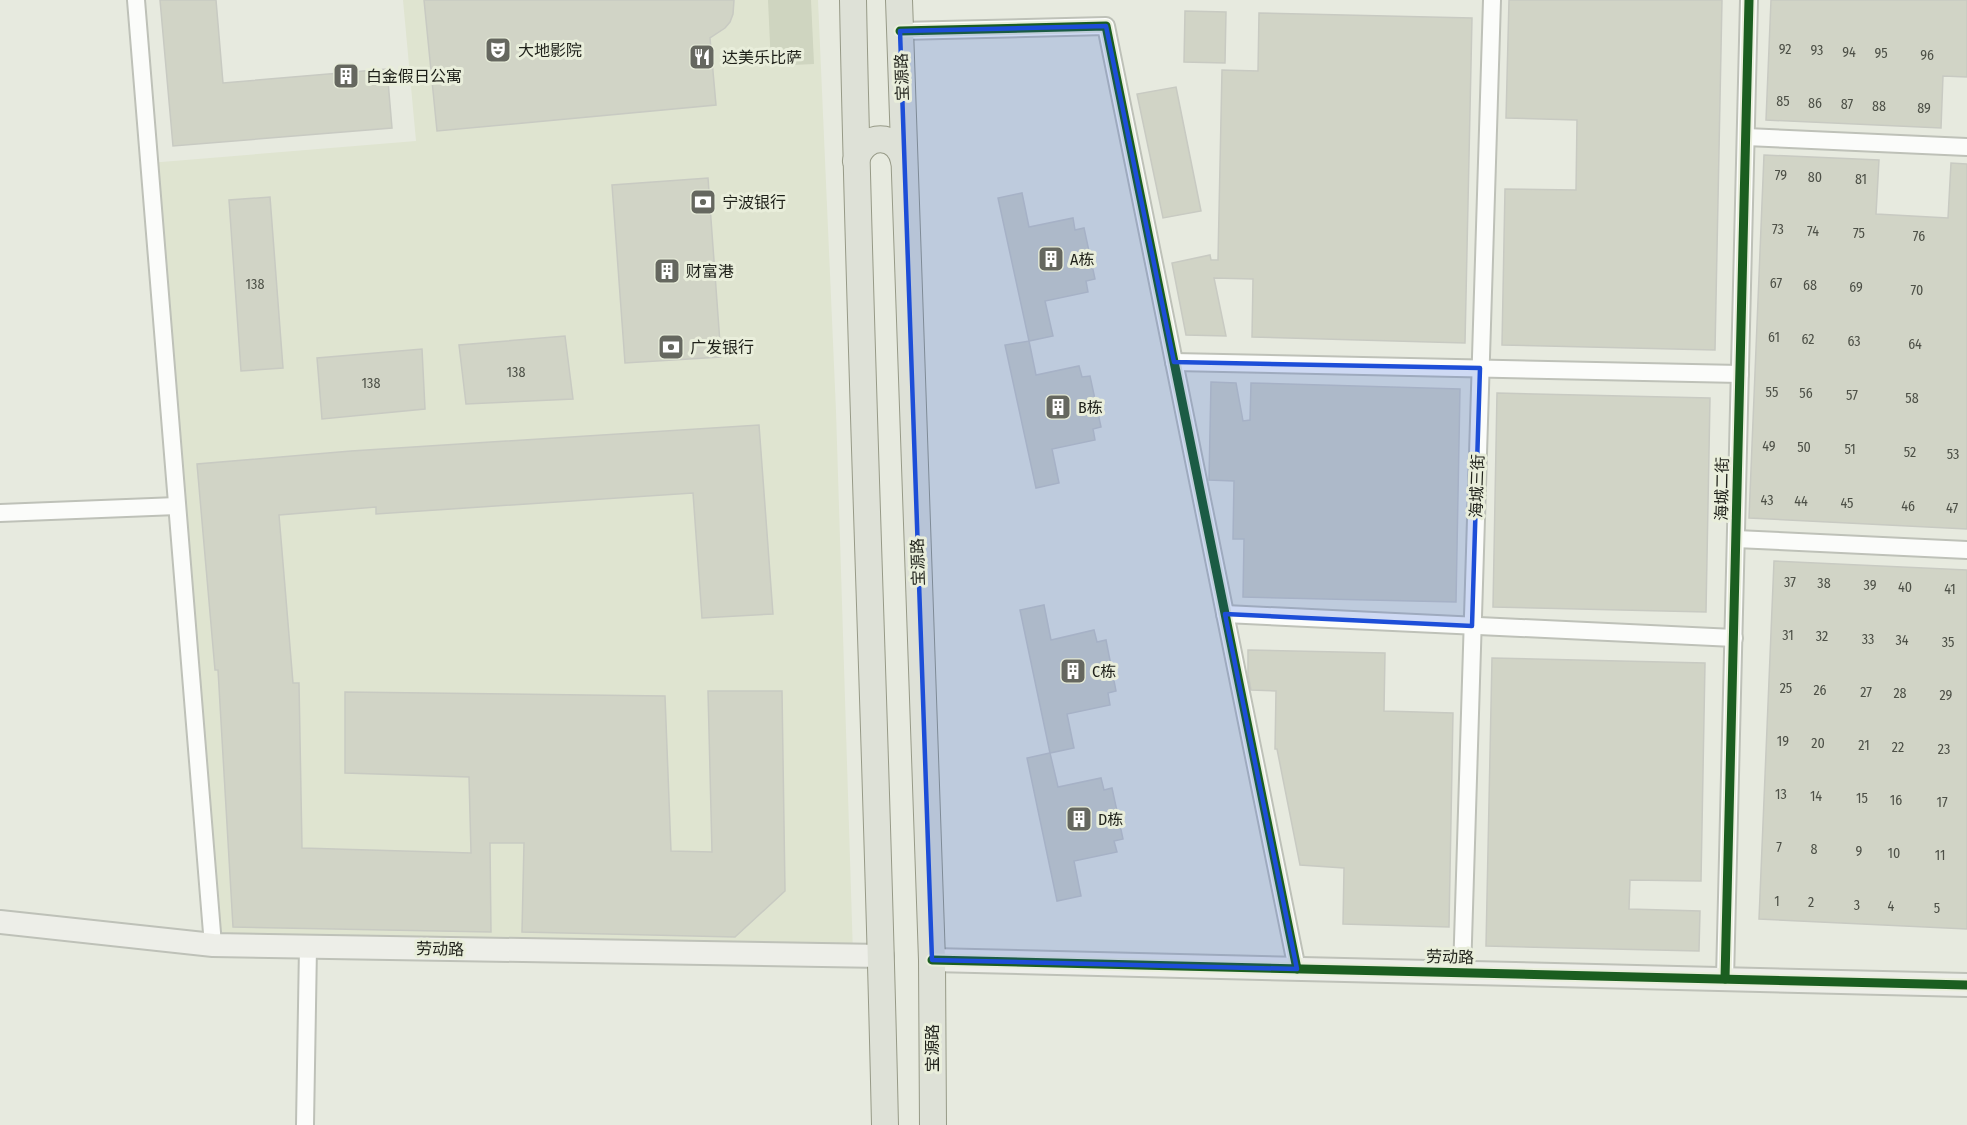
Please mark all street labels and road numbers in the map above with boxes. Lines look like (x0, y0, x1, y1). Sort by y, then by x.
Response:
street label: 宝源路 (892, 53, 912, 101)
street label: 海城三街 (1466, 454, 1488, 518)
street label: 海城二街 (1712, 457, 1732, 521)
street label: 宝源路 (908, 538, 928, 586)
street label: 劳动路 (416, 939, 464, 959)
street label: 劳动路 (1426, 947, 1474, 967)
street label: 宝源路 (923, 1024, 942, 1072)

